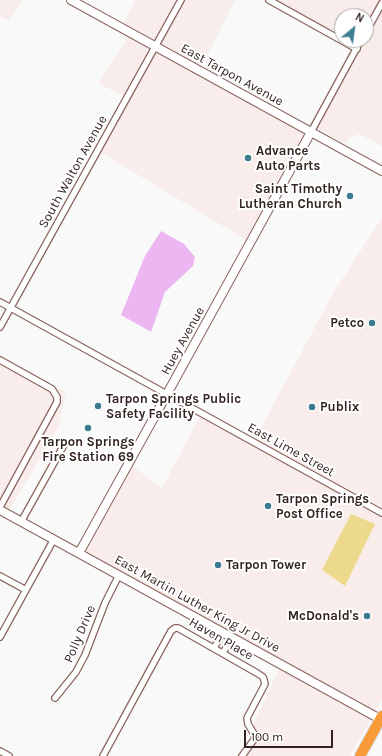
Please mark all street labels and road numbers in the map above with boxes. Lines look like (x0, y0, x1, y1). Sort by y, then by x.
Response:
street label: East Tarpon Avenue (178, 40, 286, 110)
street label: South Walton Avenue (36, 113, 110, 231)
street label: Huey Avenue (158, 304, 208, 378)
street label: East Lime Street (245, 420, 337, 480)
street label: East Martin Luther King Jr Drive (112, 552, 282, 656)
street label: Polly Drive (61, 603, 99, 665)
street label: Haven Place (186, 614, 256, 664)

